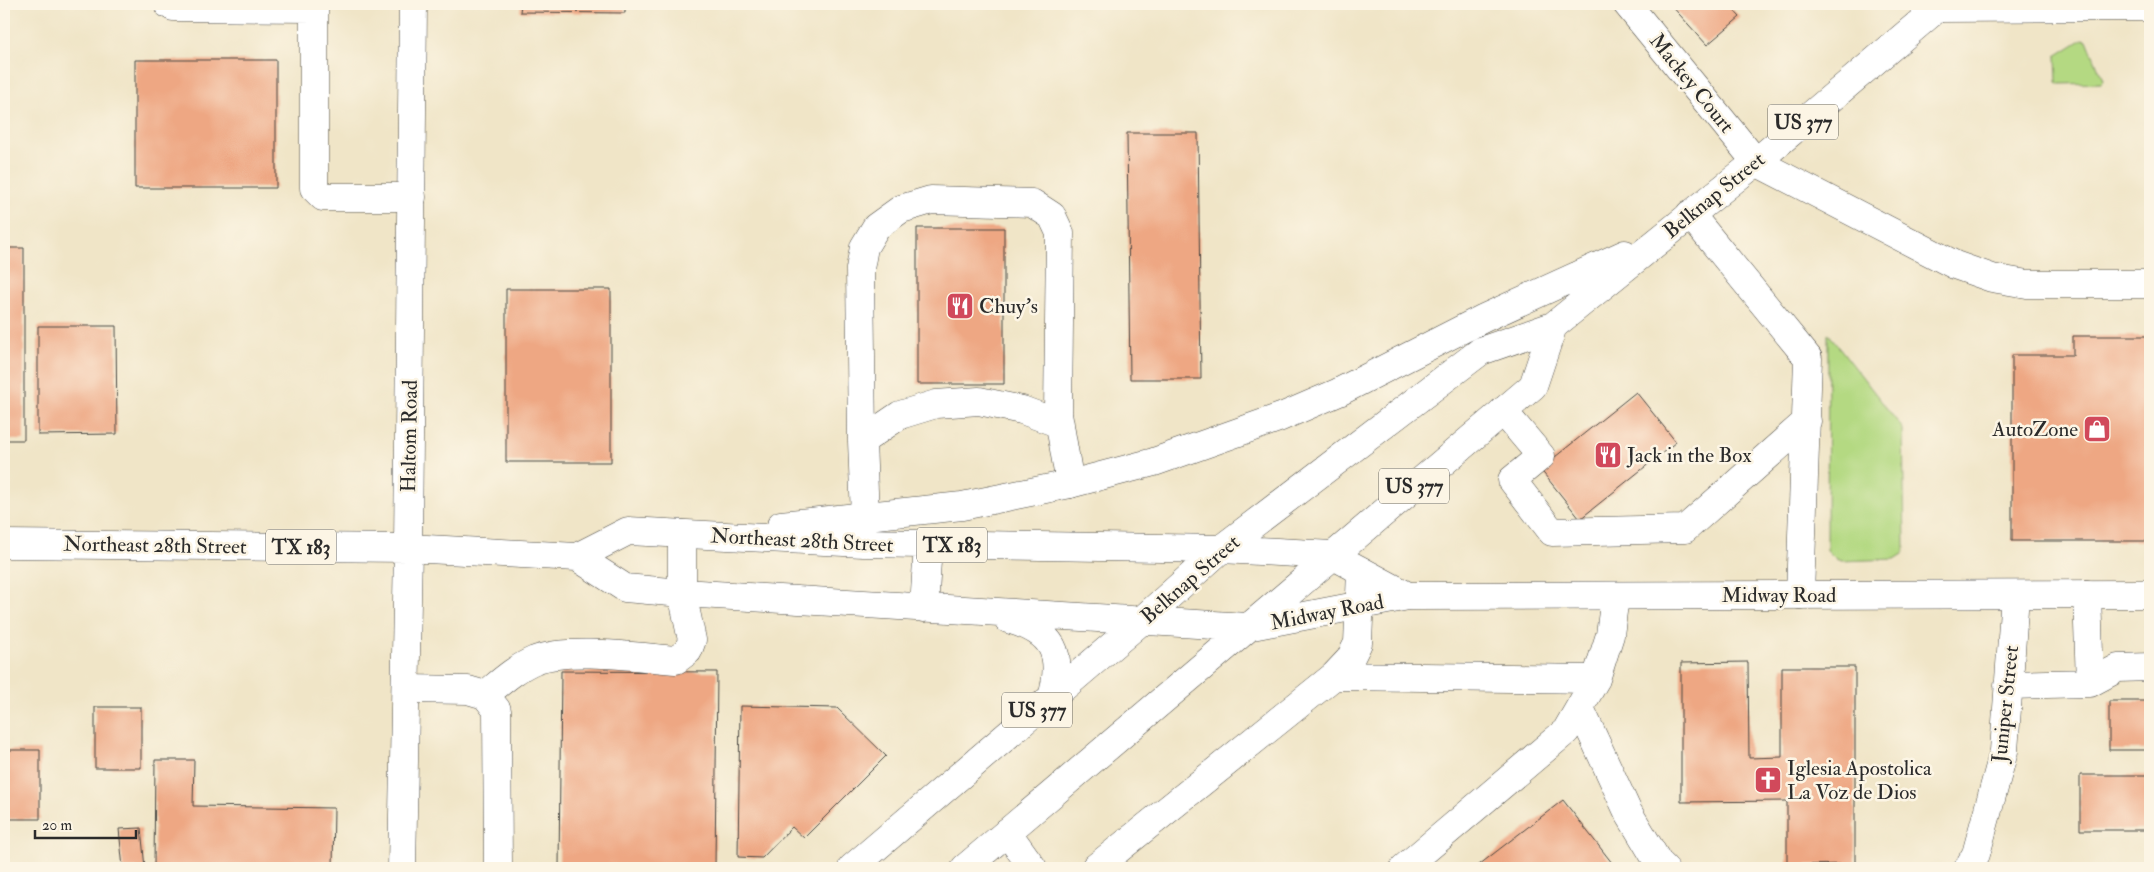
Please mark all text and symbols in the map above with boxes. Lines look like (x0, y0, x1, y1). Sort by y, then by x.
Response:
street label: Mackey Court (1643, 28, 1740, 139)
road number: US 377 (1768, 104, 1838, 140)
street label: Belknap Street (1658, 146, 1771, 245)
restaurant icon: Chuy's (945, 291, 975, 321)
place label: Chuy's (979, 293, 1038, 320)
street label: Haltom Road (395, 379, 424, 493)
shop icon: AutoZone (2082, 414, 2112, 444)
place label: AutoZone (1991, 416, 2078, 443)
restaurant icon: Jack in the Box (1593, 440, 1623, 470)
place label: Jack in the Box (1626, 442, 1752, 469)
road number: US 377 (1379, 468, 1449, 504)
street label: Northeast 28th Street (710, 522, 894, 559)
road number: TX 183 (917, 528, 987, 562)
street label: Belknap Street (1135, 529, 1246, 630)
street label: Northeast 28th Street (63, 530, 247, 561)
road number: TX 183 (266, 530, 336, 564)
street label: Midway Road (1722, 582, 1837, 609)
street label: Midway Road (1268, 588, 1387, 637)
street label: Juniper Street (1986, 644, 2025, 765)
road number: US 377 (1002, 692, 1072, 728)
place label: Iglesia Apostolica La Voz de Dios (1787, 755, 1932, 806)
church icon: Iglesia Apostolica La Voz de Dios (1753, 765, 1783, 795)
scale bar (35, 807, 136, 839)
text: 20 m (42, 816, 72, 835)

